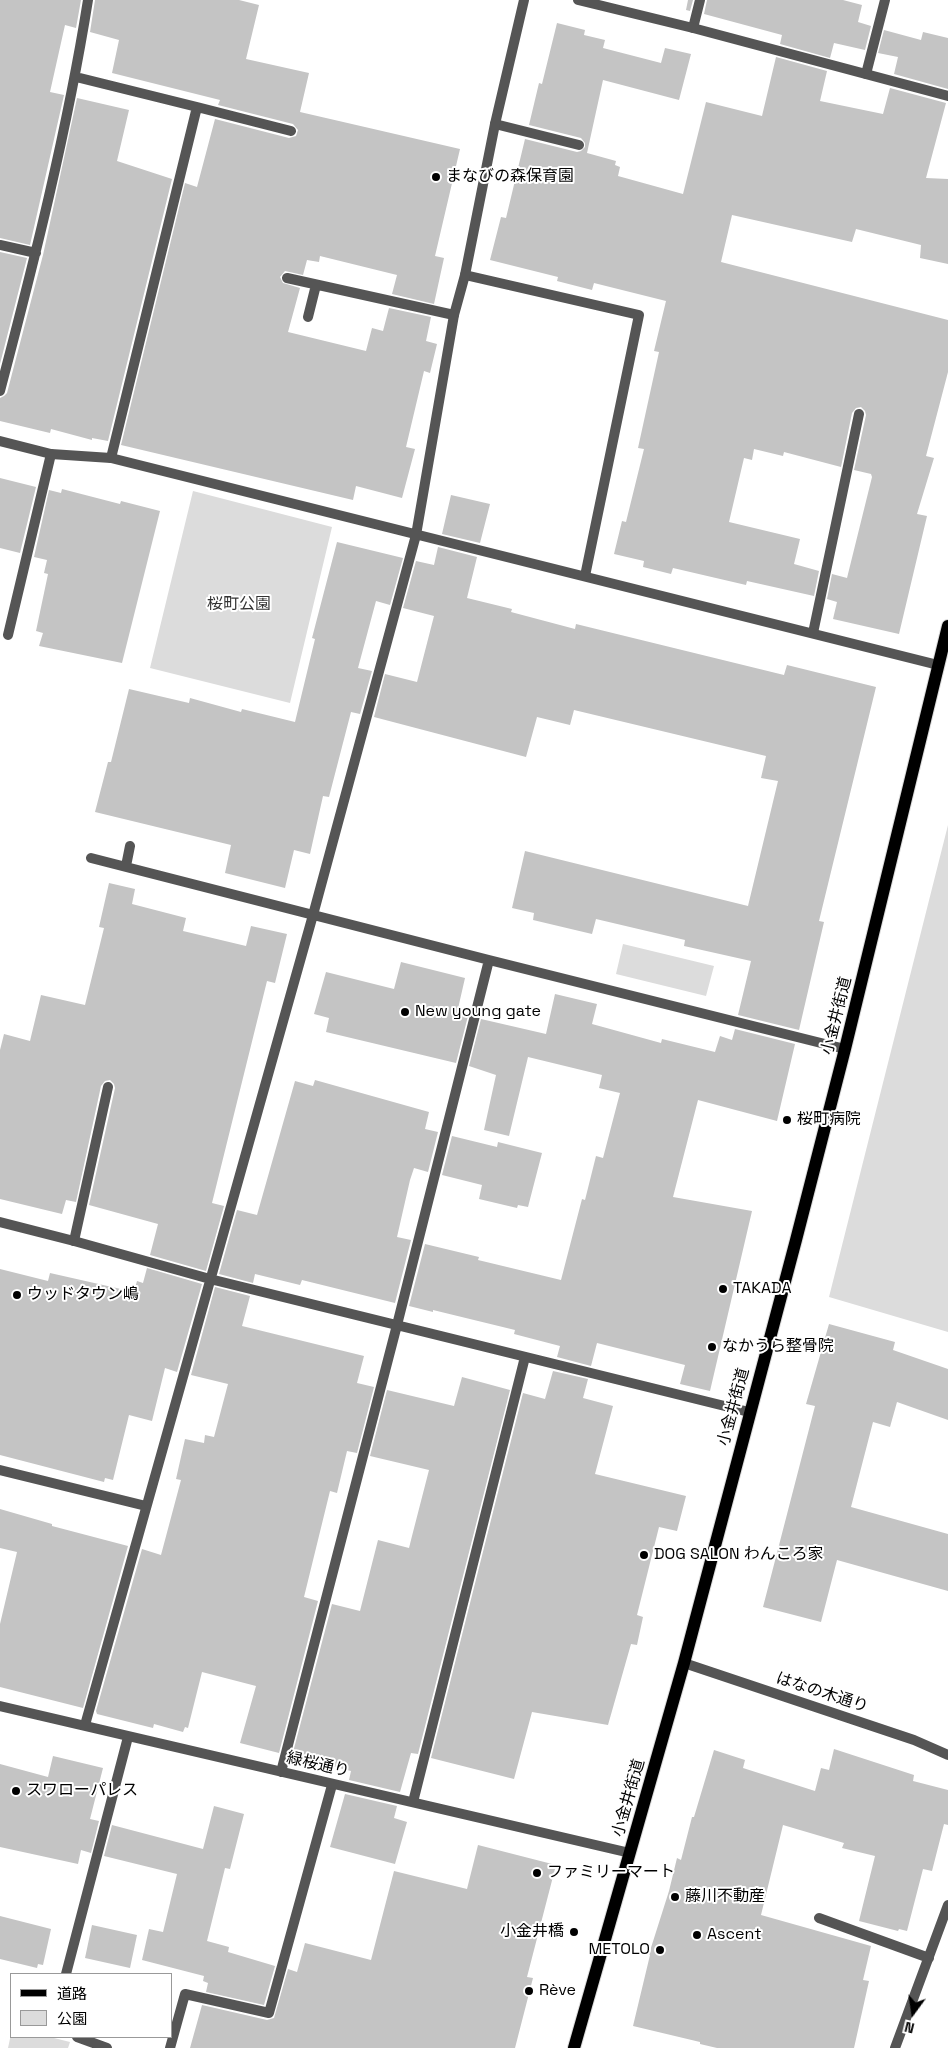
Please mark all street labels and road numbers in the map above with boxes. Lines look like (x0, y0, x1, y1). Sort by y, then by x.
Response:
street label: 小金井街道 (818, 975, 856, 1057)
street label: 小金井街道 (714, 1366, 754, 1448)
street label: はなの木通り (773, 1669, 871, 1717)
street label: 緑桜通り (285, 1748, 351, 1782)
street label: 小金井街道 (609, 1757, 649, 1839)

